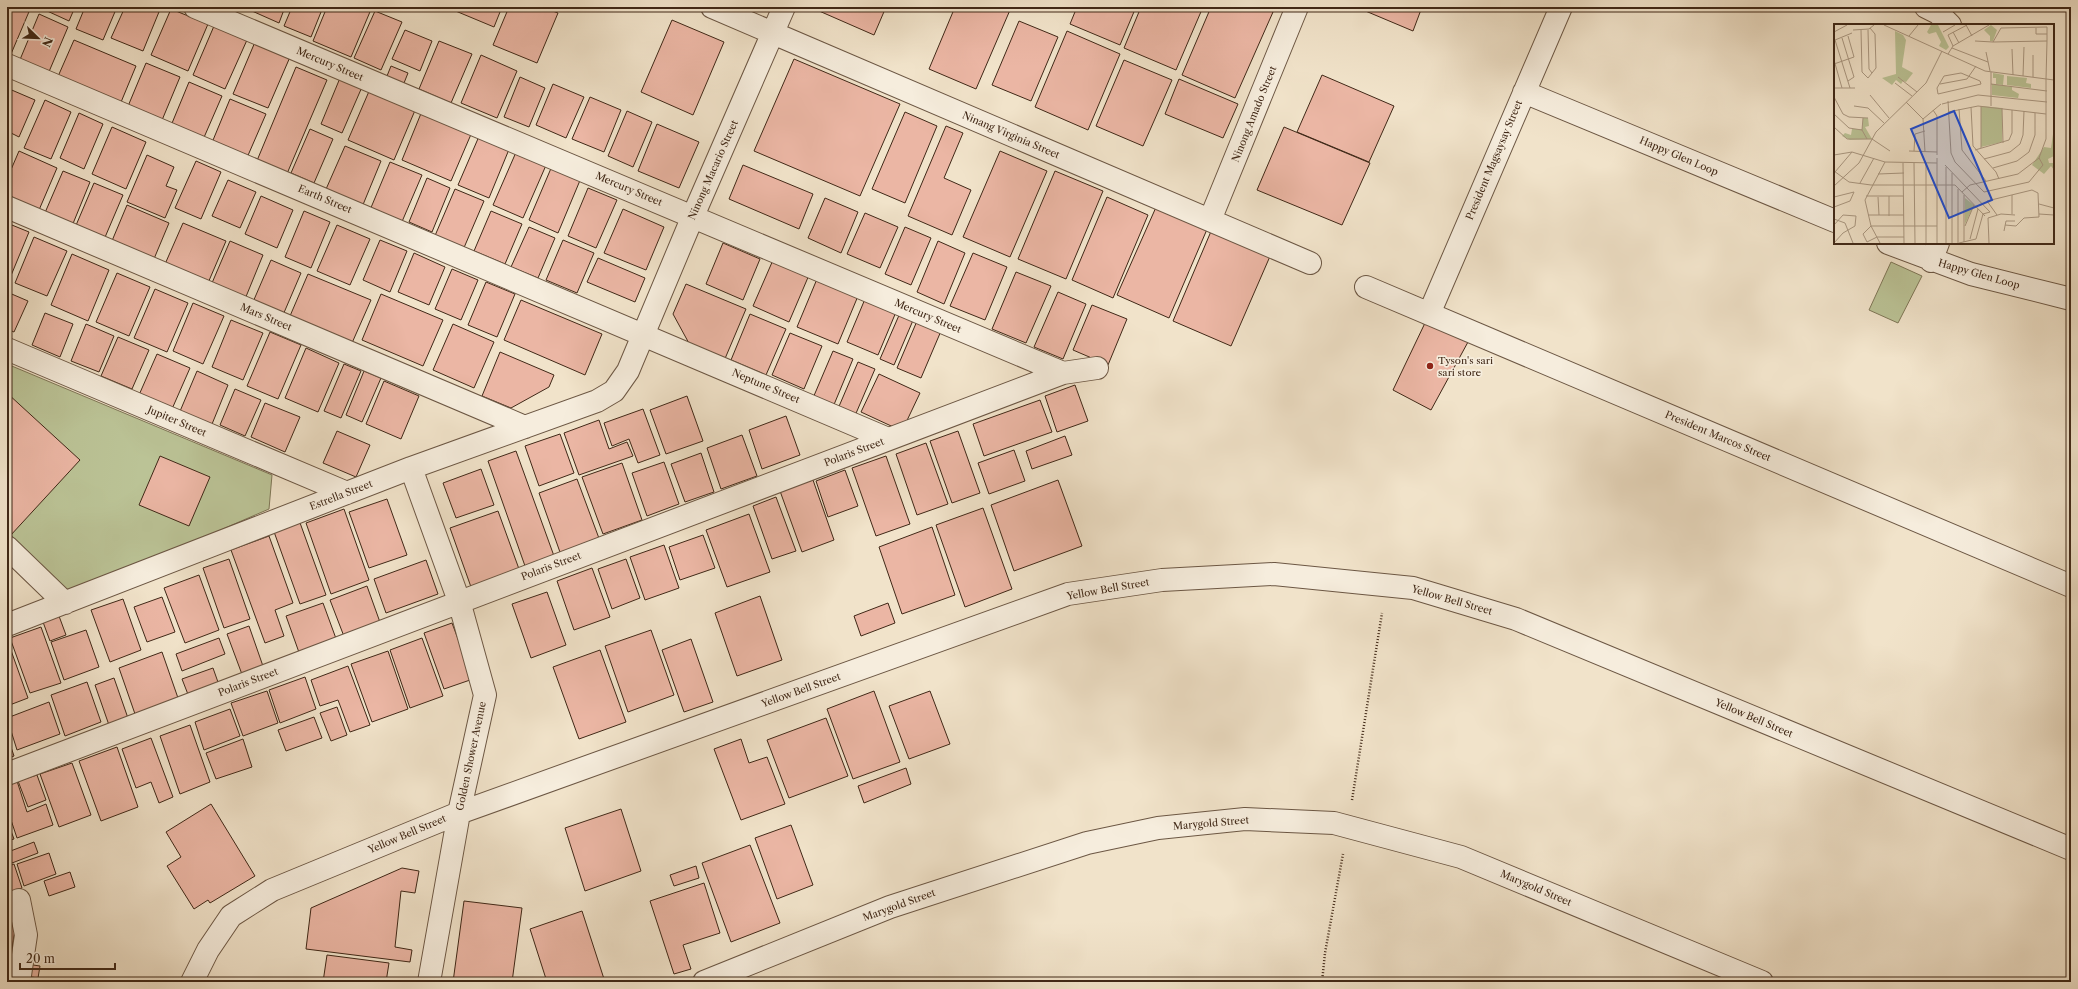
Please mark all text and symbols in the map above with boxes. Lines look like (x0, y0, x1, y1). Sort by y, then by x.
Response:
north arrow (18, 18, 58, 58)
inset map (1834, 24, 2054, 244)
text: N (39, 35, 56, 49)
street label: Mercury Street (295, 44, 366, 84)
street label: Ninong Amado Street (1229, 64, 1279, 164)
street label: President Magsaysay Street (1463, 98, 1525, 222)
street label: Ninang Virginia Street (960, 109, 1062, 162)
street label: Ninong Macario Street (685, 118, 741, 222)
street label: Happy Glen Loop (1638, 134, 1720, 178)
street label: Mercury Street (594, 169, 665, 209)
street label: Earth Street (296, 182, 354, 216)
street label: Happy Glen Loop (1937, 256, 2021, 292)
street label: Mercury Street (893, 296, 964, 336)
street label: Mars Street (238, 300, 294, 334)
place label: Tyson's sari sari store (1438, 354, 1493, 379)
marker: Tyson's sari sari store (1425, 361, 1435, 371)
street label: Neptune Street (730, 366, 802, 406)
street label: Jupiter Street (144, 402, 209, 439)
street label: President Marcos Street (1663, 408, 1773, 464)
street label: Polaris Street (822, 434, 886, 469)
street label: Estrella Street (308, 477, 375, 513)
street label: Polaris Street (519, 548, 583, 583)
street label: Yellow Bell Street (1065, 575, 1151, 603)
street label: Yellow Bell Street (1409, 582, 1494, 618)
street label: Polaris Street (216, 664, 280, 699)
street label: Yellow Bell Street (759, 669, 843, 711)
street label: Yellow Bell Street (1712, 695, 1795, 740)
street label: Golden Shower Avenue (453, 700, 489, 812)
street label: Yellow Bell Street (365, 812, 448, 857)
street label: Marygold Street (1172, 813, 1250, 833)
street label: Marygold Street (1498, 867, 1574, 909)
street label: Marygold Street (861, 886, 937, 924)
scale bar (20, 945, 115, 971)
text: 20 m (26, 951, 55, 966)

